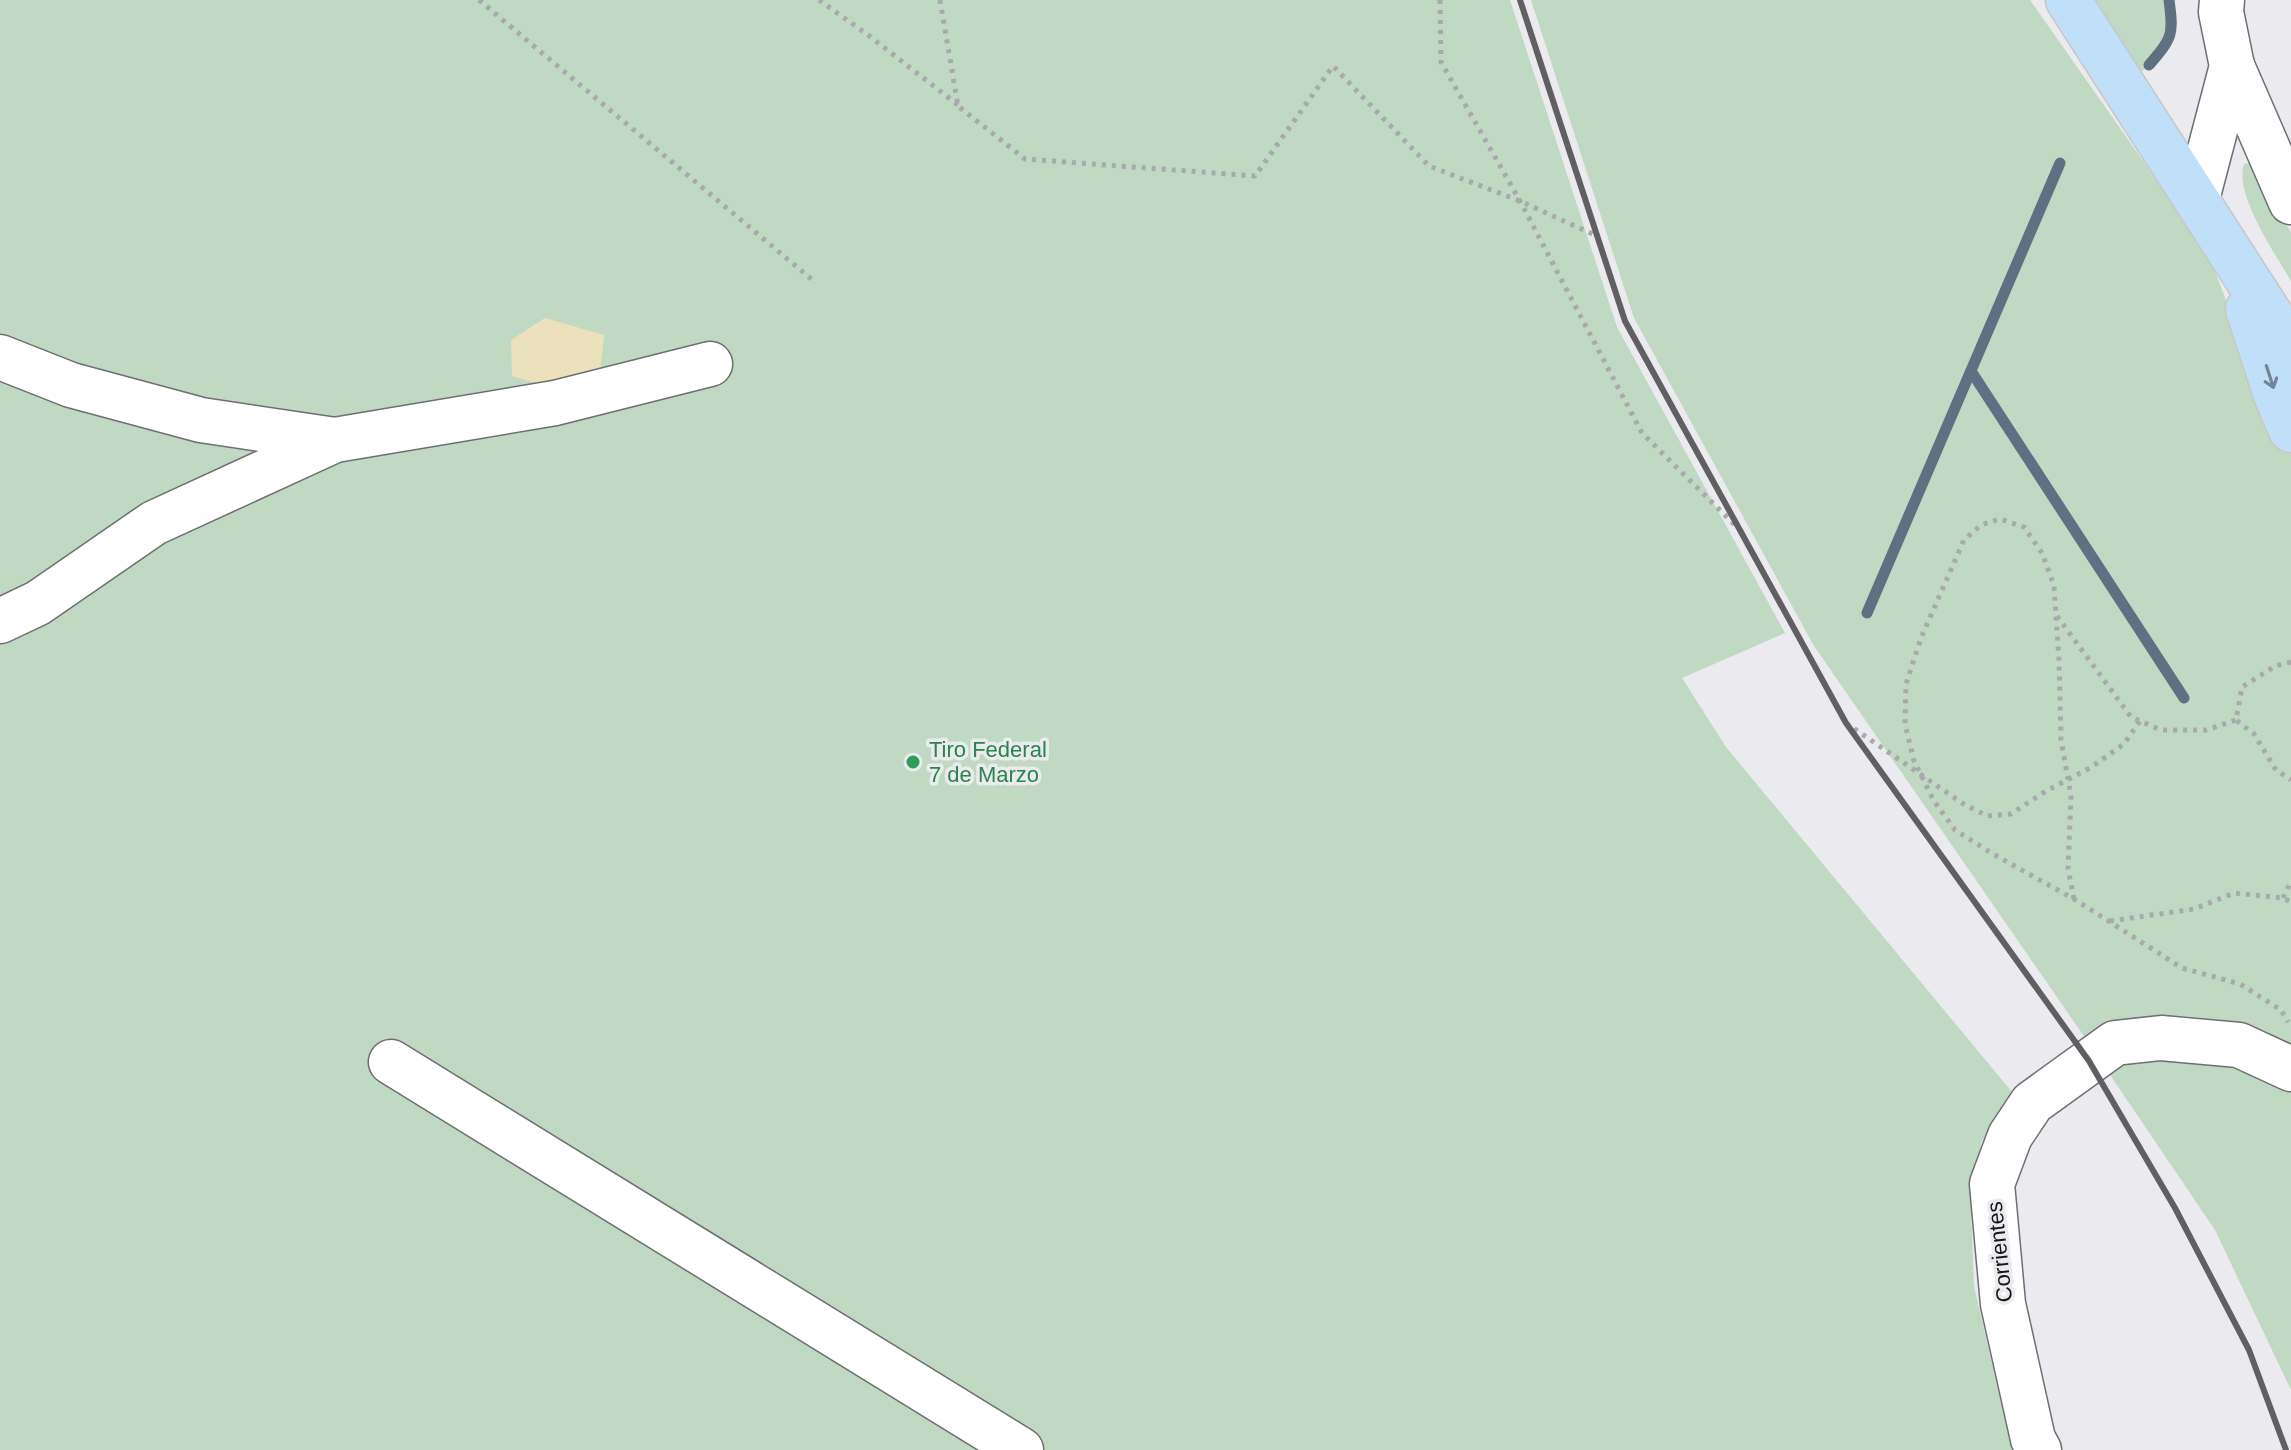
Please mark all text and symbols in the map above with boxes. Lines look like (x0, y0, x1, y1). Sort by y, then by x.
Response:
one-way arrow (2264, 365, 2279, 390)
place label: Tiro Federal 7 de Marzo (929, 737, 1047, 787)
marker: Tiro Federal 7 de Marzo (904, 753, 922, 771)
street label: Corrientes (1982, 1200, 2017, 1304)

